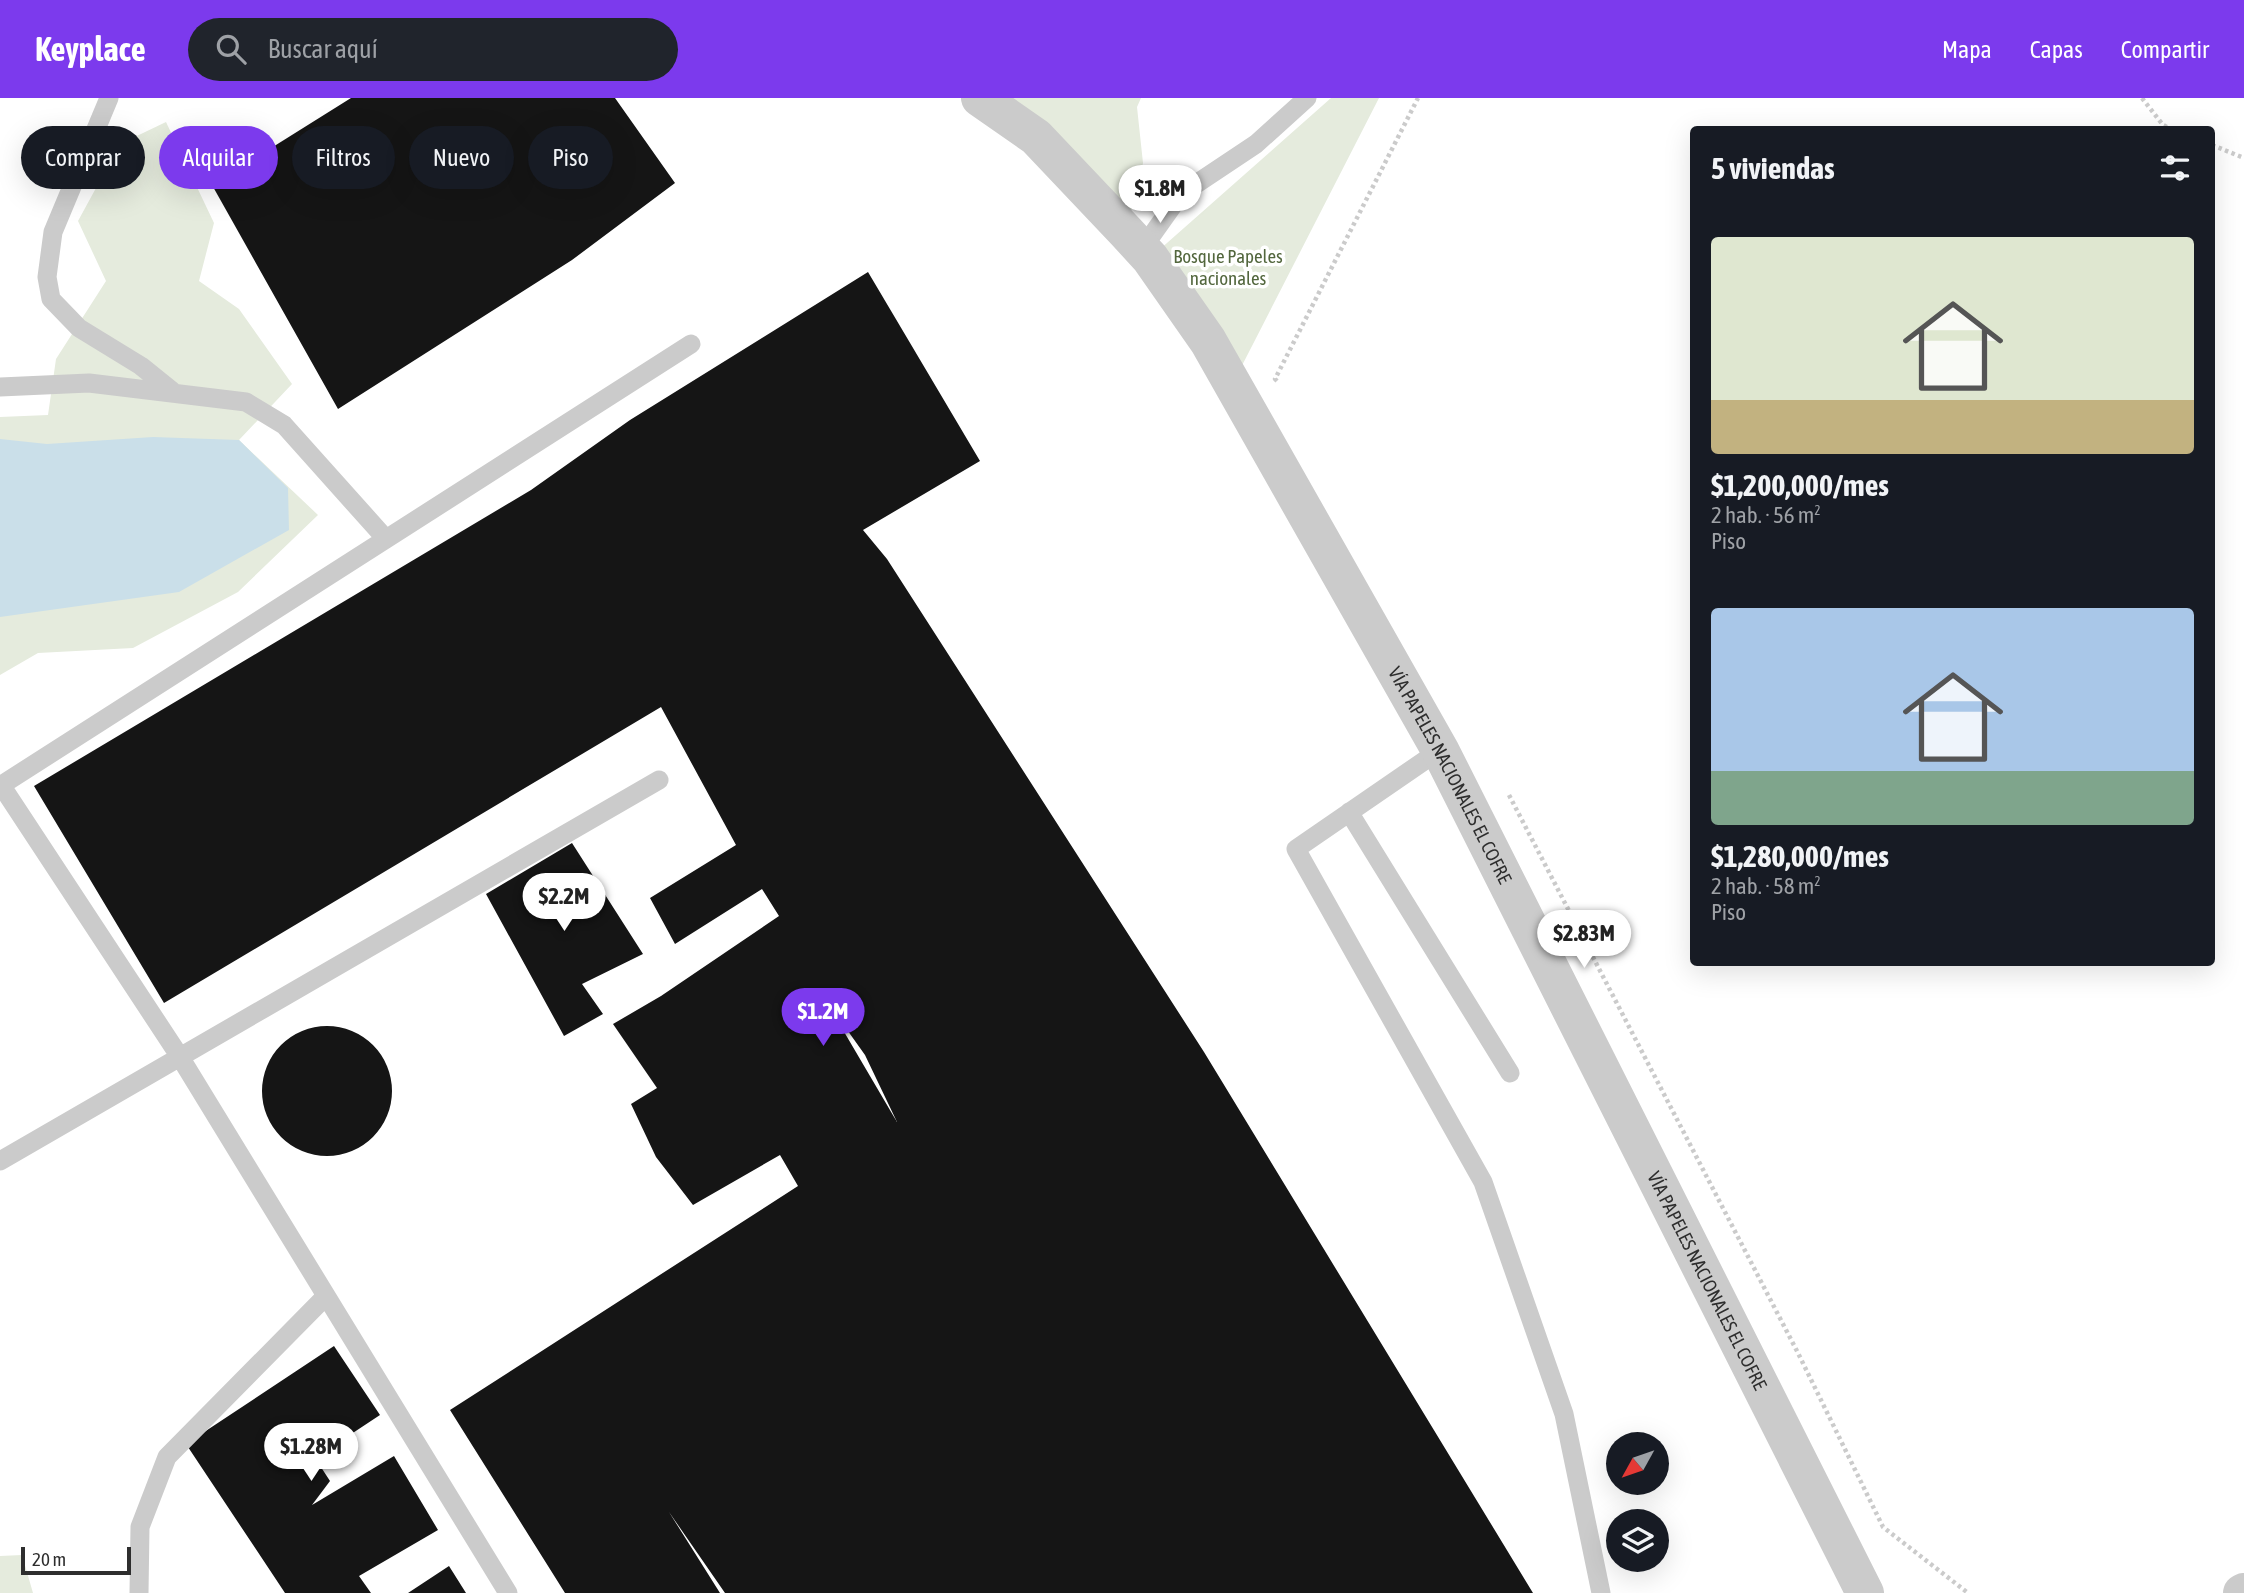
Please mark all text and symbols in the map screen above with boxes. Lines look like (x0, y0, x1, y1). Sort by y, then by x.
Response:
search box (188, 18, 678, 81)
text: Keyplace (35, 30, 146, 68)
icon: search (212, 30, 250, 68)
text: Buscar aquí (268, 34, 378, 64)
text: Mapa (1942, 36, 1992, 63)
text: Capas (2030, 36, 2083, 63)
text: Compartir (2121, 36, 2209, 63)
chip: Comprar (21, 126, 145, 189)
chip: Alquilar (159, 126, 278, 189)
chip: Filtros (292, 126, 395, 189)
chip: Nuevo (409, 126, 514, 189)
chip: Piso (528, 126, 613, 189)
icon: filters (2156, 149, 2194, 187)
text: 5 viviendas (1711, 151, 1835, 185)
pin: $1.8M (1111, 166, 1209, 225)
text: $1.8M (1135, 175, 1185, 201)
park label: Bosque Papeles nacionales (1173, 245, 1283, 289)
icon: home (1890, 283, 2016, 409)
text: $1,200,000/mes (1711, 468, 1889, 502)
text: 2 hab. · 56 m² (1711, 502, 1821, 528)
text: Piso (1711, 528, 1746, 554)
icon: home (1890, 654, 2016, 780)
street label: VÍA PAPELES NACIONALES EL COFRE (1384, 663, 1516, 887)
text: $1,280,000/mes (1711, 839, 1889, 873)
text: 2 hab. · 58 m² (1711, 873, 1821, 899)
pin: $2.2M (515, 874, 613, 933)
text: $2.2M (539, 883, 589, 909)
text: Piso (1711, 899, 1746, 925)
pin: $2.83M (1527, 910, 1641, 970)
text: $2.83M (1553, 920, 1615, 946)
pin: $1.2M (774, 988, 872, 1048)
text: $1.2M (798, 998, 848, 1024)
street label: VÍA PAPELES NACIONALES EL COFRE (1643, 1168, 1772, 1393)
pin: $1.28M (254, 1424, 368, 1483)
north arrow (1606, 1432, 1670, 1494)
map controls (1606, 1432, 1669, 1572)
text: $1.28M (280, 1433, 342, 1459)
button: layers (1606, 1509, 1669, 1572)
scale bar (21, 1544, 131, 1576)
text: 20 m (32, 1548, 66, 1570)

